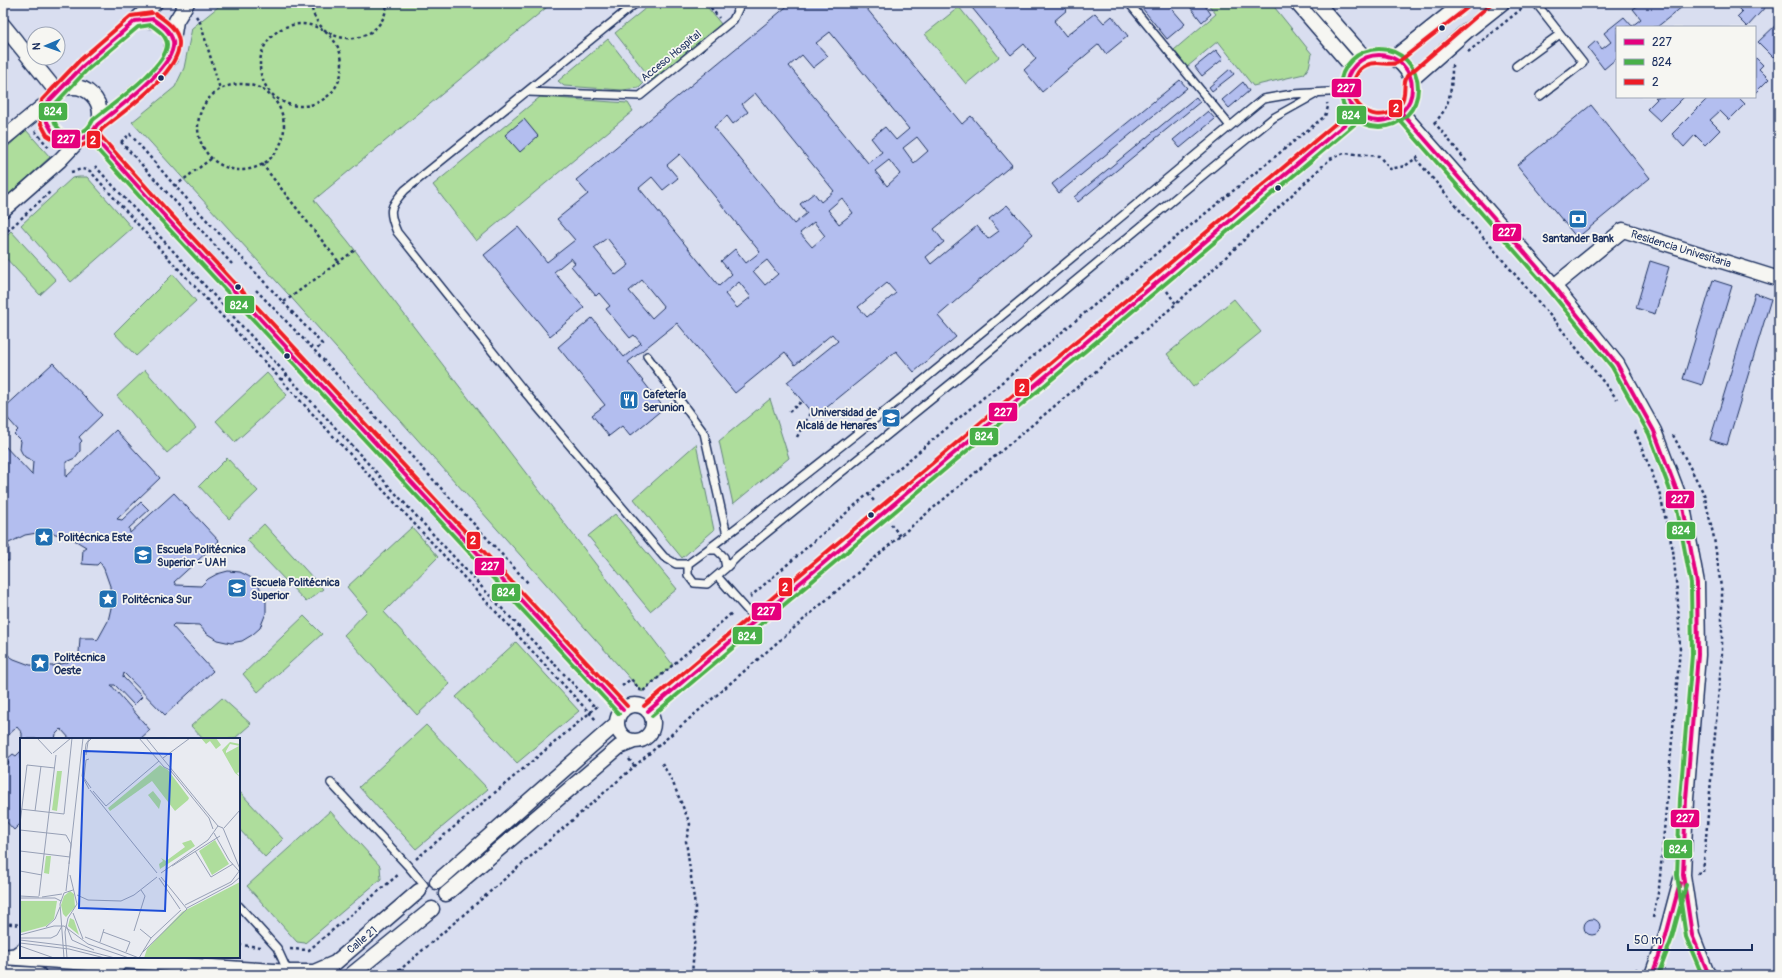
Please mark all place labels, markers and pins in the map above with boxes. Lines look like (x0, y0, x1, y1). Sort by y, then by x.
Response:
unlabelled marker (1437, 23, 1447, 33)
unlabelled marker (156, 73, 166, 83)
unlabelled marker (1273, 183, 1283, 193)
bank icon: Santander Bank (1567, 208, 1589, 230)
place label: Santander Bank (1542, 232, 1614, 245)
unlabelled marker (233, 282, 243, 292)
unlabelled marker (282, 351, 292, 361)
place label: Cafetería Serunion (643, 388, 686, 414)
restaurant icon: Cafetería Serunion (618, 389, 640, 411)
place label: Universidad de Alcalá de Henares (796, 406, 878, 432)
school or university icon: Universidad de Alcalá de Henares (880, 407, 902, 429)
unlabelled marker (866, 510, 876, 520)
place icon: Politécnica Este (33, 526, 55, 548)
place label: Politécnica Este (58, 531, 133, 544)
place label: Escuela Politécnica Superior - UAH (157, 543, 246, 569)
school or university icon: Escuela Politécnica Superior - UAH (132, 544, 154, 566)
place label: Escuela Politécnica Superior (251, 576, 340, 602)
school or university icon: Escuela Politécnica Superior (226, 577, 248, 599)
place icon: Politécnica Sur (97, 588, 119, 610)
place label: Politécnica Sur (122, 593, 193, 606)
place label: Politécnica Oeste (54, 651, 105, 677)
place icon: Politécnica Oeste (29, 652, 51, 674)

